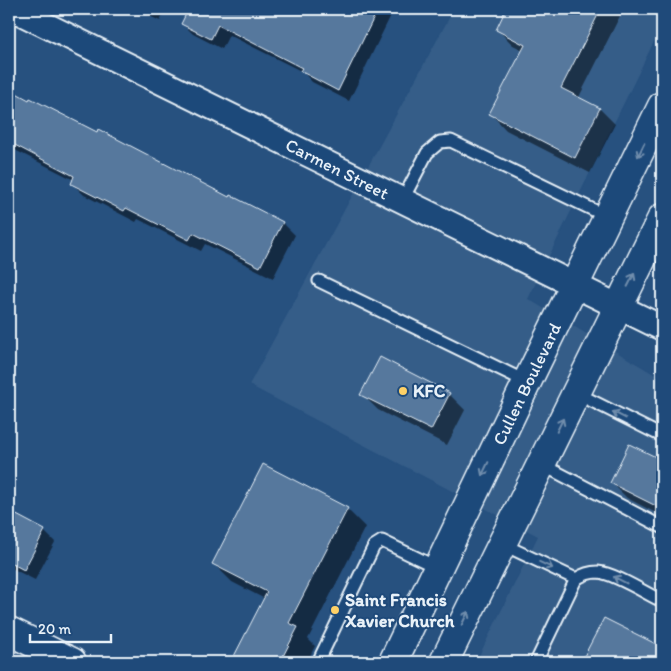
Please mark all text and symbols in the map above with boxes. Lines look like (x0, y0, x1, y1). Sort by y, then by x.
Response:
street label: Carmen Street (282, 134, 393, 205)
one-way arrow (636, 142, 645, 157)
one-way arrow (627, 272, 637, 287)
street label: Cullen Boulevard (488, 319, 566, 449)
place label: KFC (413, 380, 446, 402)
marker: KFC (397, 385, 409, 397)
one-way arrow (612, 409, 627, 419)
one-way arrow (556, 418, 565, 433)
one-way arrow (480, 461, 490, 476)
one-way arrow (538, 560, 553, 570)
one-way arrow (613, 575, 628, 584)
place label: Saint Francis Xavier Church (345, 589, 455, 632)
marker: Saint Francis Xavier Church (329, 604, 341, 616)
scale bar (30, 611, 111, 643)
one-way arrow (460, 611, 470, 626)
text: 20 m (38, 620, 72, 638)

